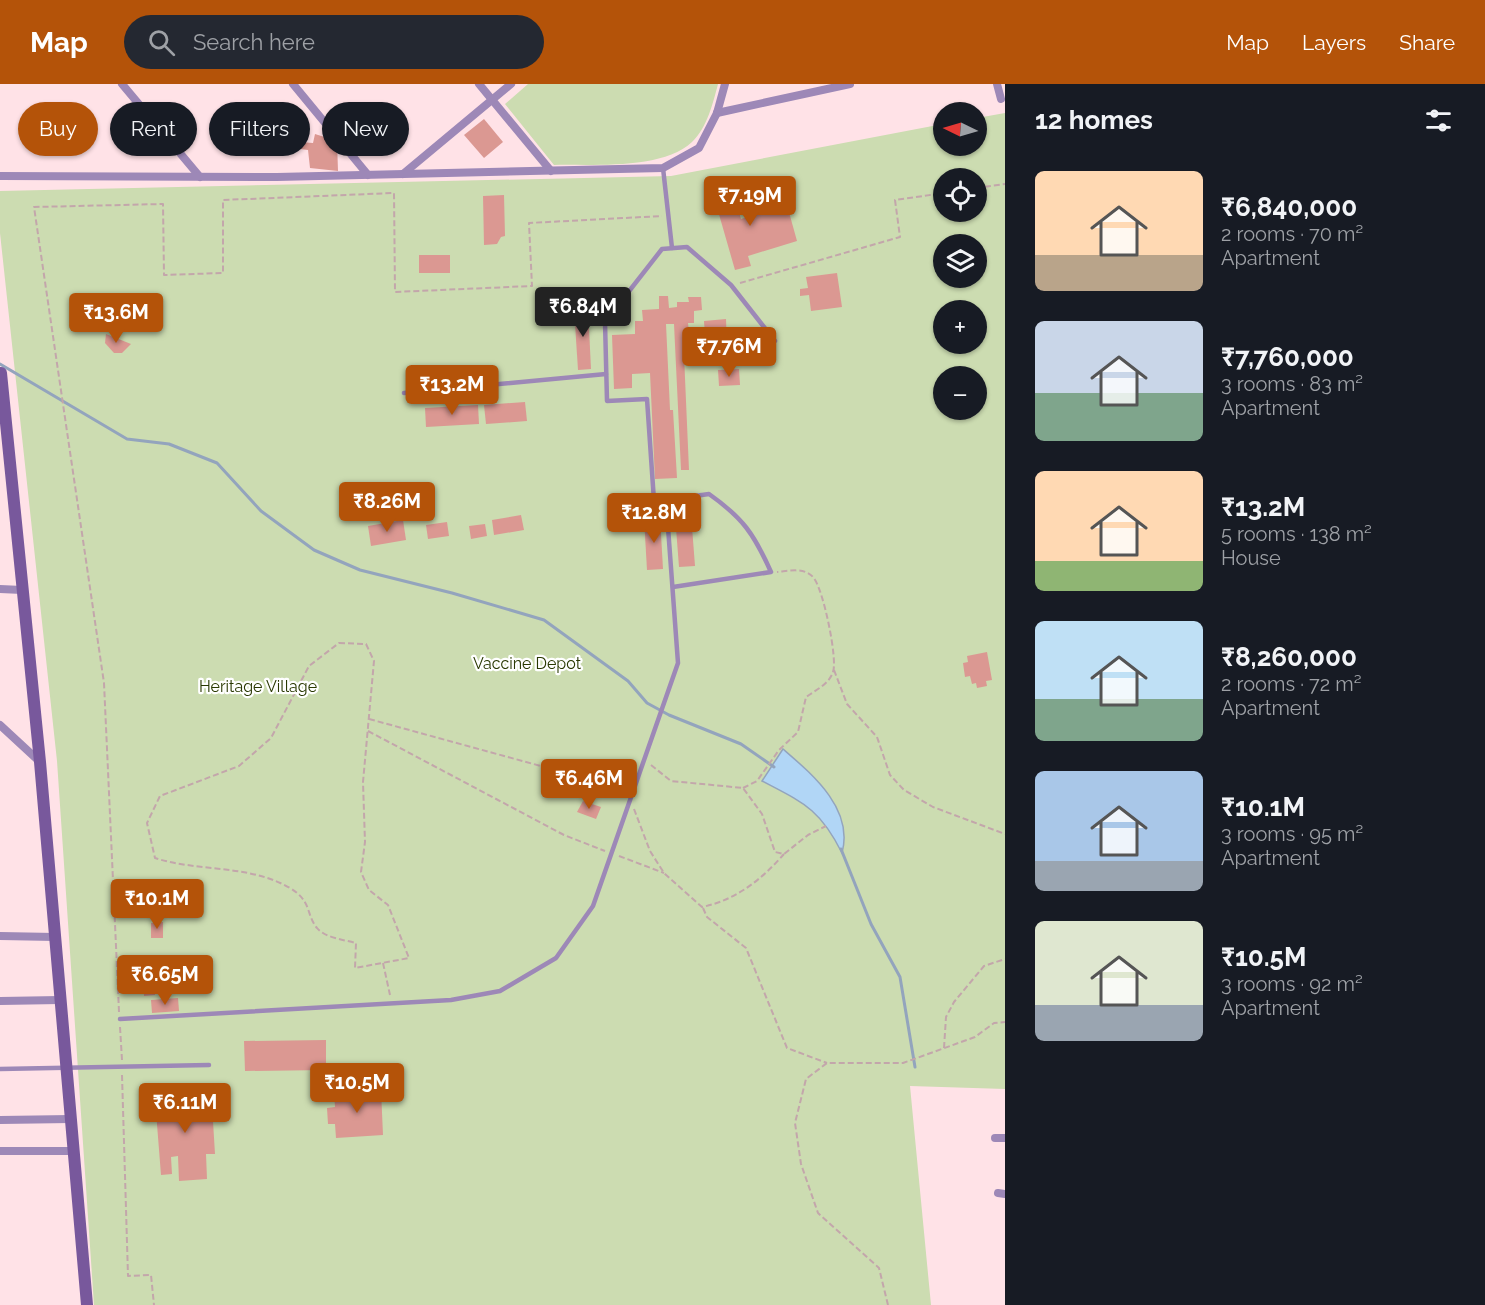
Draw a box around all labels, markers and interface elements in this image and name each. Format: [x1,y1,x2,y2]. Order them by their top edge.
search box [124,15,544,69]
text: Map [30,26,88,59]
icon: search [145,26,178,59]
text: Search here [193,29,315,55]
text: Map [1226,30,1269,55]
text: Layers [1302,30,1366,55]
text: Share [1399,30,1455,55]
chip: Buy [18,102,98,156]
chip: Rent [110,102,197,156]
chip: Filters [209,102,310,156]
chip: New [322,102,409,156]
north arrow [933,102,987,156]
map controls [933,102,987,420]
icon: filters [1422,104,1455,137]
text: 12 homes [1035,105,1153,135]
button: locate [933,168,987,222]
pin: ₹7.19M [701,176,799,227]
text: ₹7.19M [718,183,782,207]
text: ₹6,840,000 [1221,192,1357,222]
icon: home [1083,195,1155,267]
text: 2 rooms · 70 m² [1221,222,1363,246]
button: layers [933,234,987,288]
text: Apartment [1221,246,1320,270]
pin: ₹6.84M [534,287,632,338]
pin: ₹13.6M [67,293,165,344]
text: ₹6.84M [549,294,617,318]
text: ₹13.6M [83,300,149,324]
button: + [933,300,987,354]
pin: ₹7.76M [680,327,778,378]
text: ₹7.76M [696,334,762,358]
text: ₹7,760,000 [1221,342,1354,372]
icon: home [1083,345,1155,417]
pin: ₹13.2M [403,365,501,416]
button: − [933,366,987,420]
text: ₹13.2M [420,372,484,396]
text: 3 rooms · 83 m² [1221,372,1363,396]
text: Apartment [1221,396,1320,420]
pin: ₹8.26M [338,482,436,533]
text: ₹8.26M [353,489,421,513]
text: ₹13.2M [1221,492,1305,522]
pin: ₹12.8M [605,493,703,544]
icon: home [1083,495,1155,567]
text: ₹12.8M [621,500,687,524]
text: 5 rooms · 138 m² [1221,522,1372,546]
text: House [1221,546,1281,570]
text: ₹8,260,000 [1221,642,1357,672]
icon: home [1083,645,1155,717]
park label: Vaccine Depot [473,654,582,673]
text: 2 rooms · 72 m² [1221,672,1361,696]
park label: Heritage Village [199,677,317,696]
text: Apartment [1221,696,1320,720]
pin: ₹6.46M [540,759,638,810]
text: ₹6.46M [555,766,623,790]
text: ₹10.1M [1221,792,1305,822]
icon: home [1083,795,1155,867]
text: 3 rooms · 95 m² [1221,822,1363,846]
text: Apartment [1221,846,1320,870]
pin: ₹10.1M [108,879,206,930]
text: ₹10.1M [125,886,189,910]
text: ₹10.5M [1221,942,1306,972]
icon: home [1083,945,1155,1017]
pin: ₹6.65M [116,955,214,1006]
text: ₹6.65M [131,962,199,986]
text: 3 rooms · 92 m² [1221,972,1363,996]
text: Apartment [1221,996,1320,1020]
pin: ₹10.5M [308,1063,406,1114]
text: ₹10.5M [324,1070,390,1094]
pin: ₹6.11M [136,1083,234,1134]
text: ₹6.11M [153,1090,217,1114]

